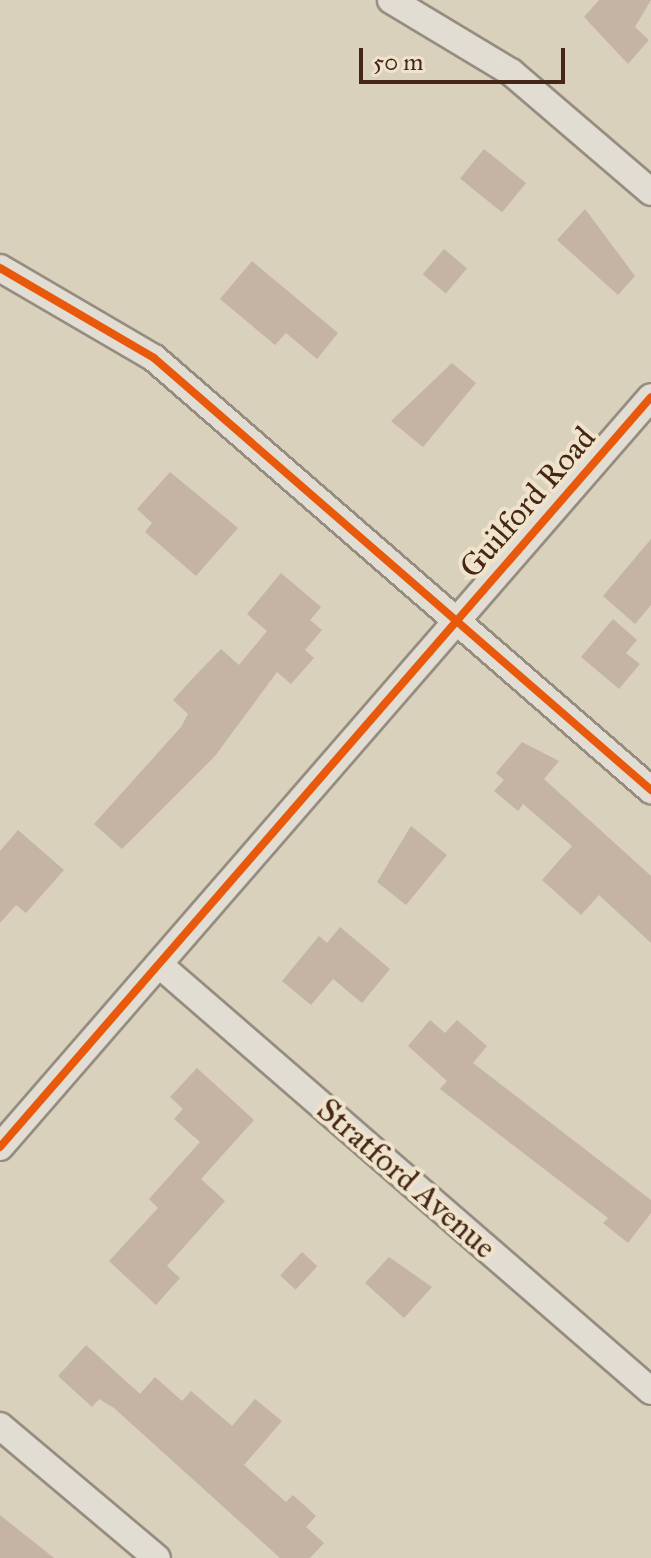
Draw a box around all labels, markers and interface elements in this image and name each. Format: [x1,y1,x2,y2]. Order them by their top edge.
scale bar [363,32,569,82]
text: 50 m [373,47,423,77]
street label: Guilford Road [452,420,604,586]
street label: Stratford Avenue [309,1091,503,1267]

